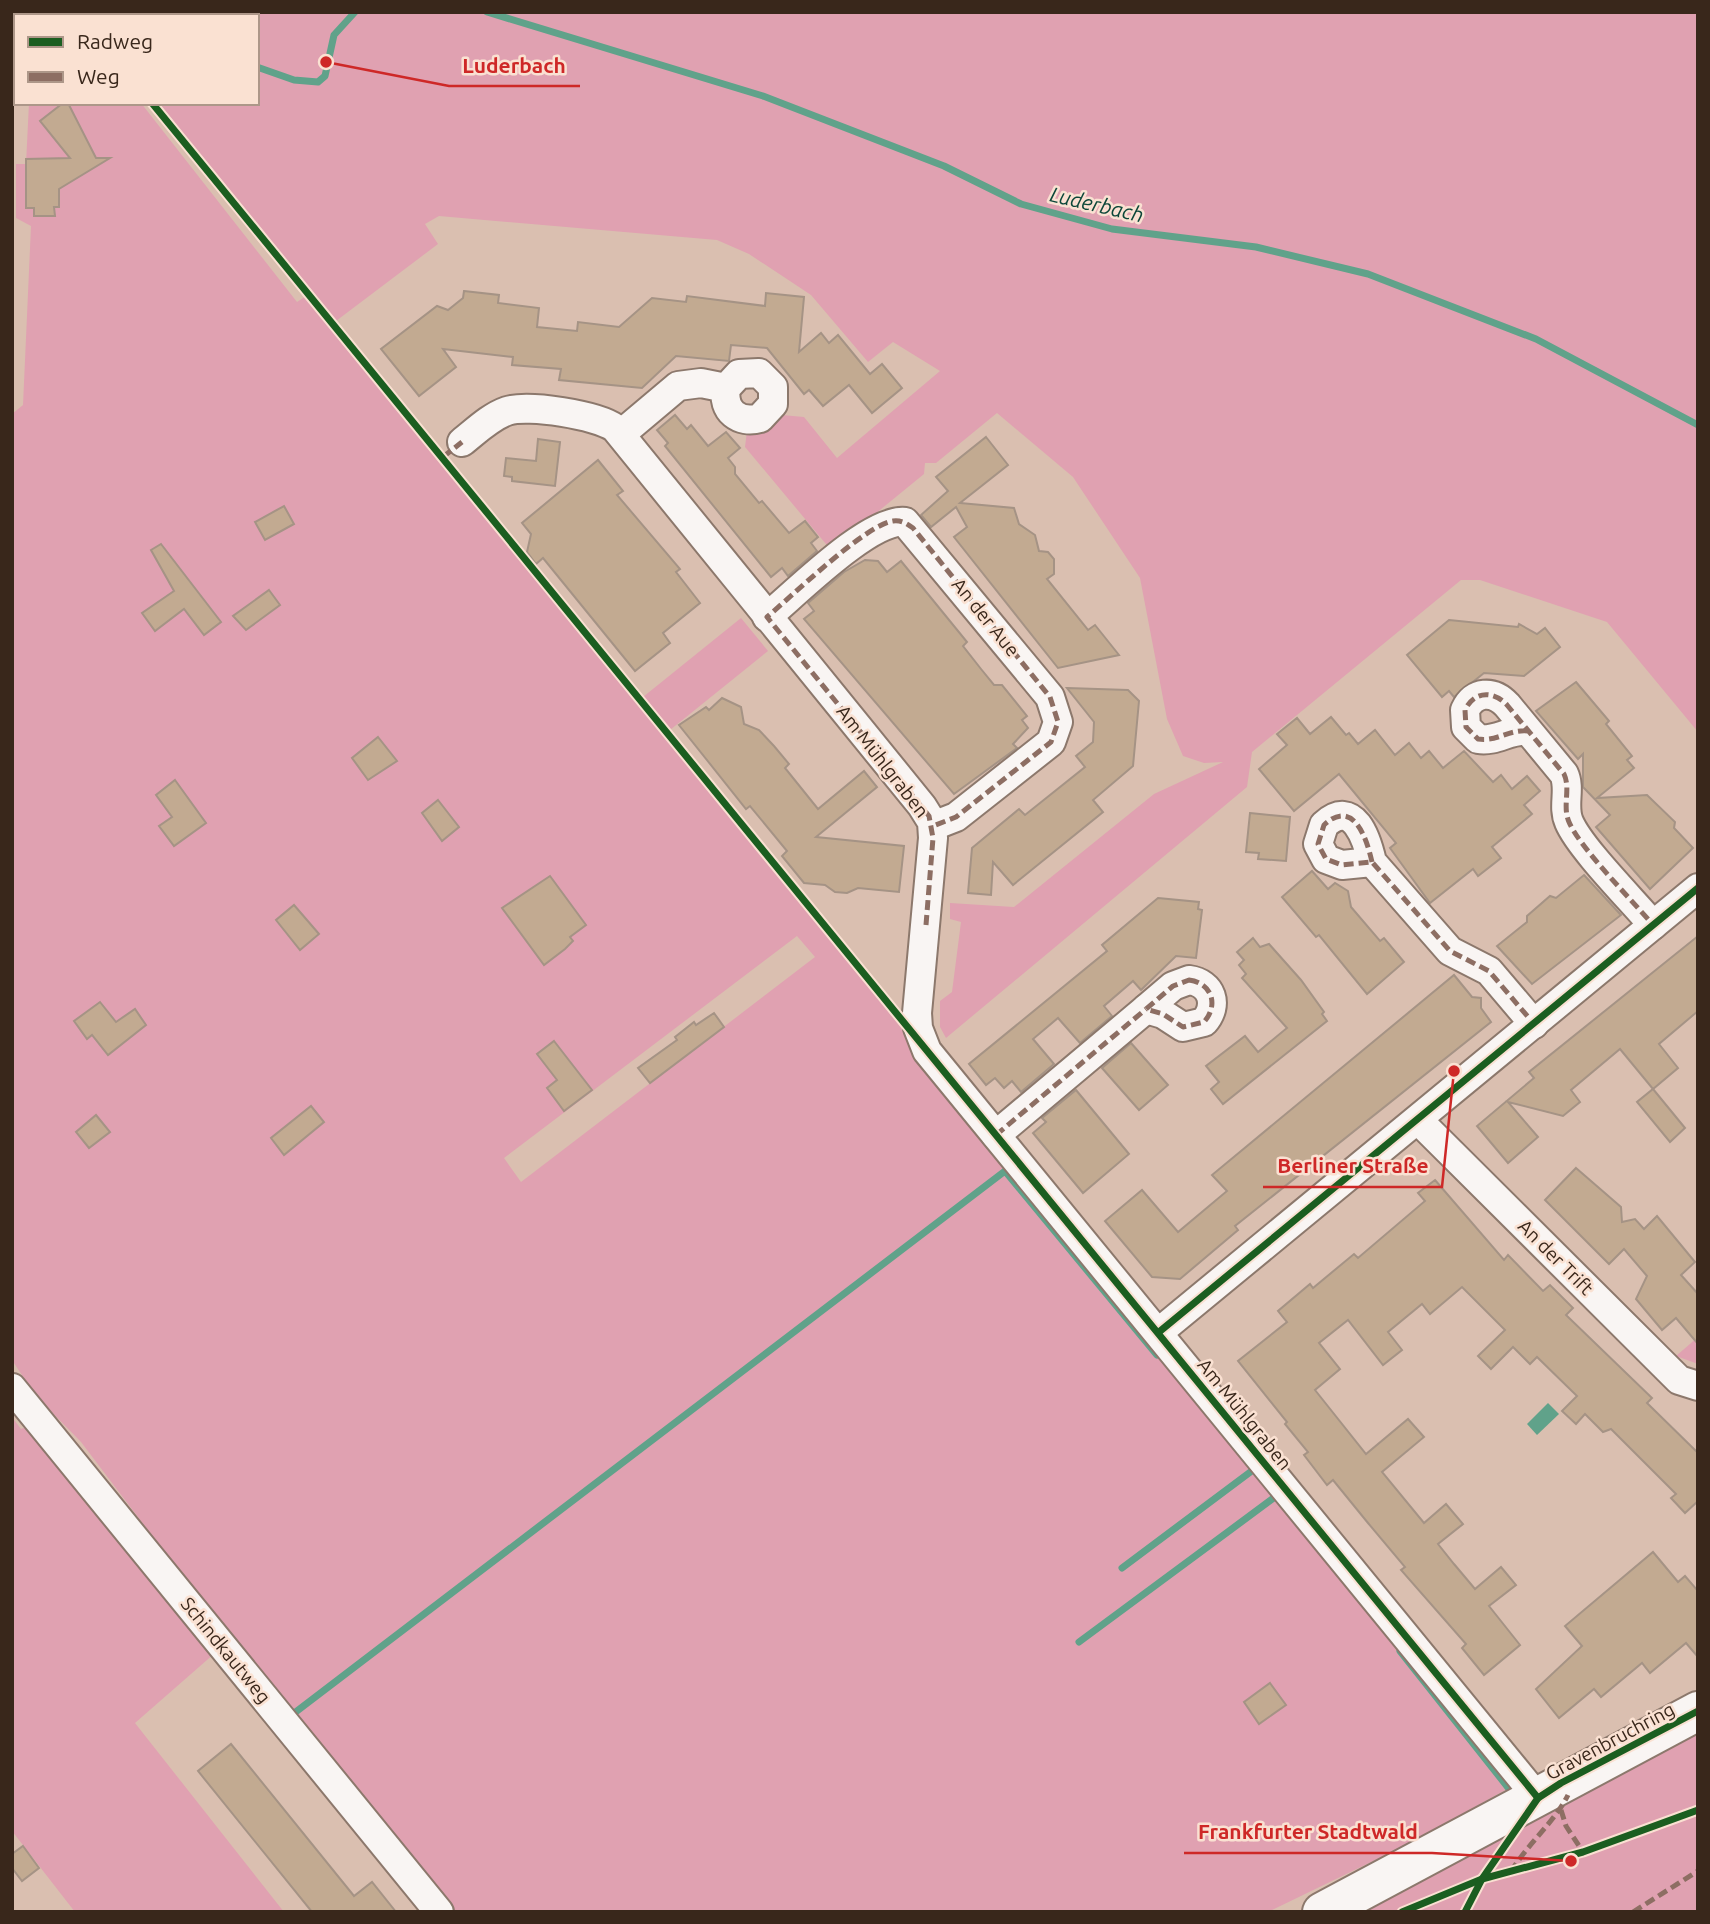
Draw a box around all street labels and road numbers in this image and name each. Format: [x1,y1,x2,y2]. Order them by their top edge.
street label: An der Aue [948,573,1024,661]
street label: Am Mühlgraben [832,700,934,822]
street label: An der Trift [1514,1215,1598,1299]
street label: Am Mühlgraben [1193,1354,1297,1474]
street label: Schindkautweg [177,1593,275,1707]
street label: Gravenbruchring [1542,1698,1678,1784]

